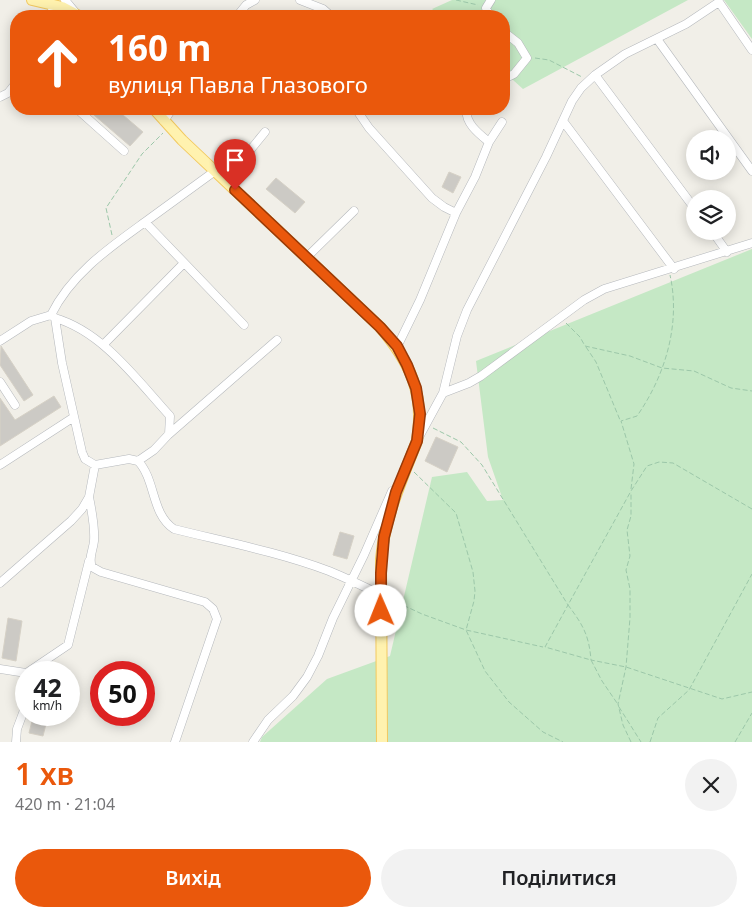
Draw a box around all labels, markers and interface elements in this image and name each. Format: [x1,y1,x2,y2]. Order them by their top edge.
text: 160 m [108,24,211,71]
icon: ahead [25,30,90,95]
text: вулиця Павла Глазового [108,69,368,99]
map controls [686,130,736,240]
button: sound [686,130,736,180]
pin [214,139,256,190]
icon: arrive [221,146,249,174]
button: layers [686,190,736,240]
position arrow [354,584,406,636]
speed limit sign: 50 [90,661,155,726]
text: 42 [33,670,62,704]
text: km/h [33,697,62,714]
text: 1 хв [15,753,74,794]
button: close [685,759,737,811]
text: 420 m · 21:04 [15,793,115,815]
button: Вихід [15,849,371,907]
button: Поділитися [381,849,737,907]

